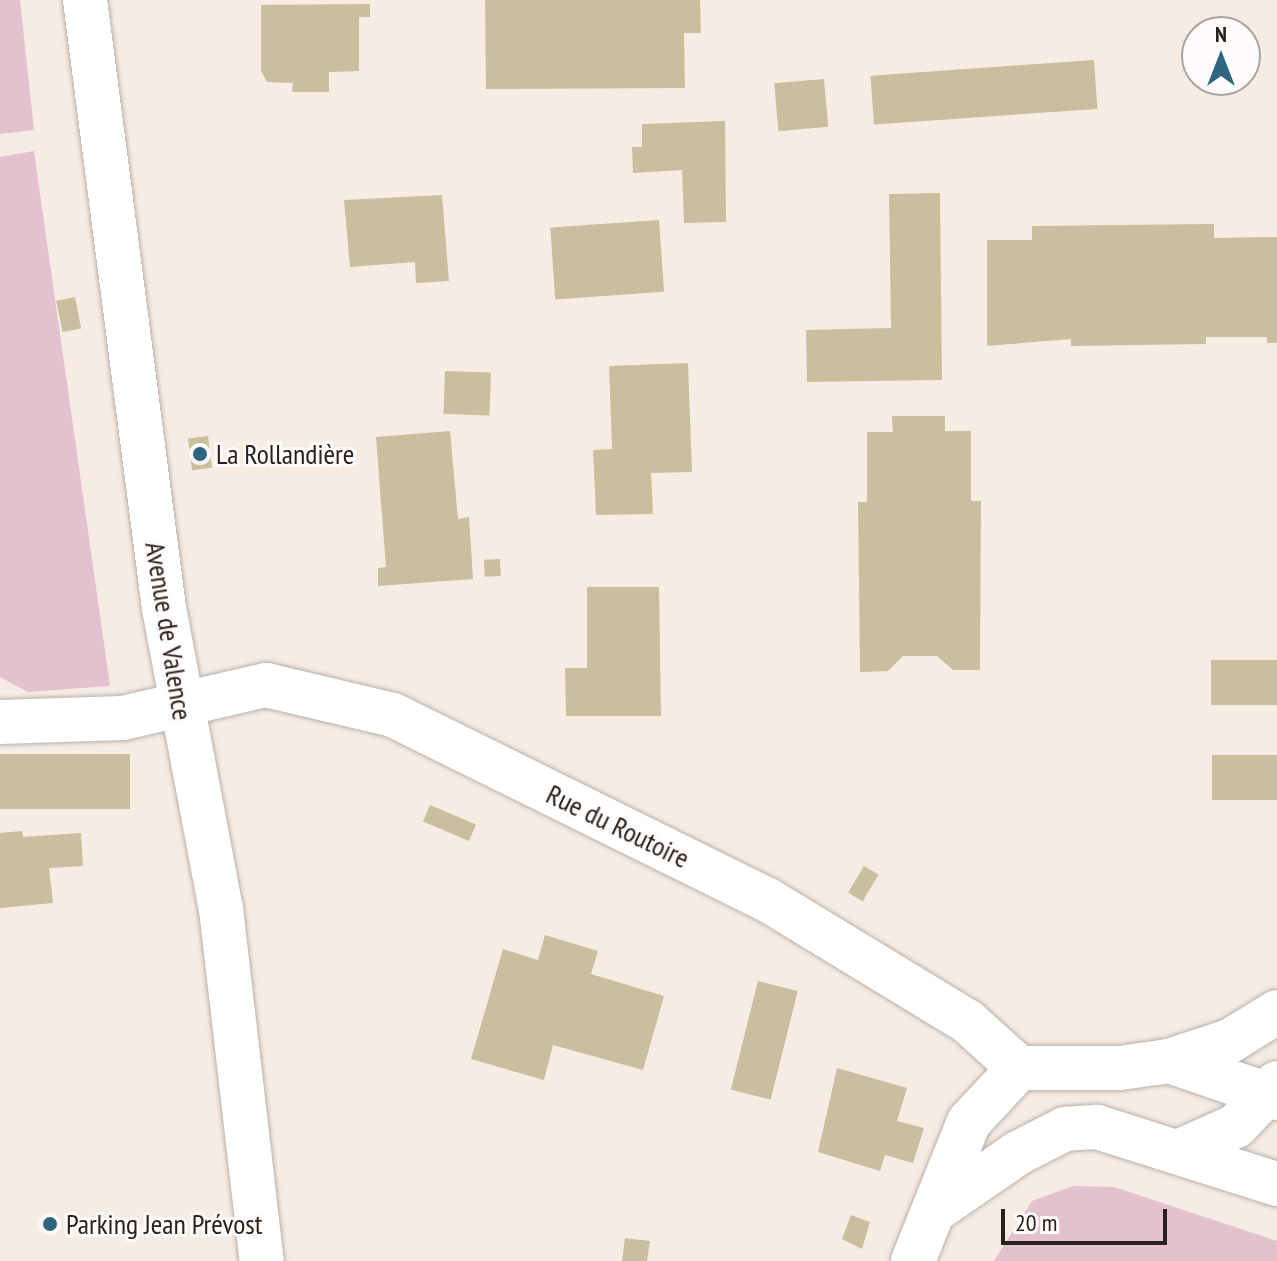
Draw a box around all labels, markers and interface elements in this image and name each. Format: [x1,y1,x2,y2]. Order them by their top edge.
north arrow [1181,16,1261,96]
text: N [1215,20,1227,48]
place label: La Rollandière [216,437,354,471]
marker: La Rollandière [191,445,209,463]
street label: Avenue de Valence [138,539,200,723]
street label: Rue du Routoire [541,777,695,875]
scale bar [1005,1193,1171,1243]
place label: Parking Jean Prévost [66,1207,263,1241]
text: 20 m [1015,1207,1057,1238]
marker: Parking Jean Prévost [41,1215,59,1233]

